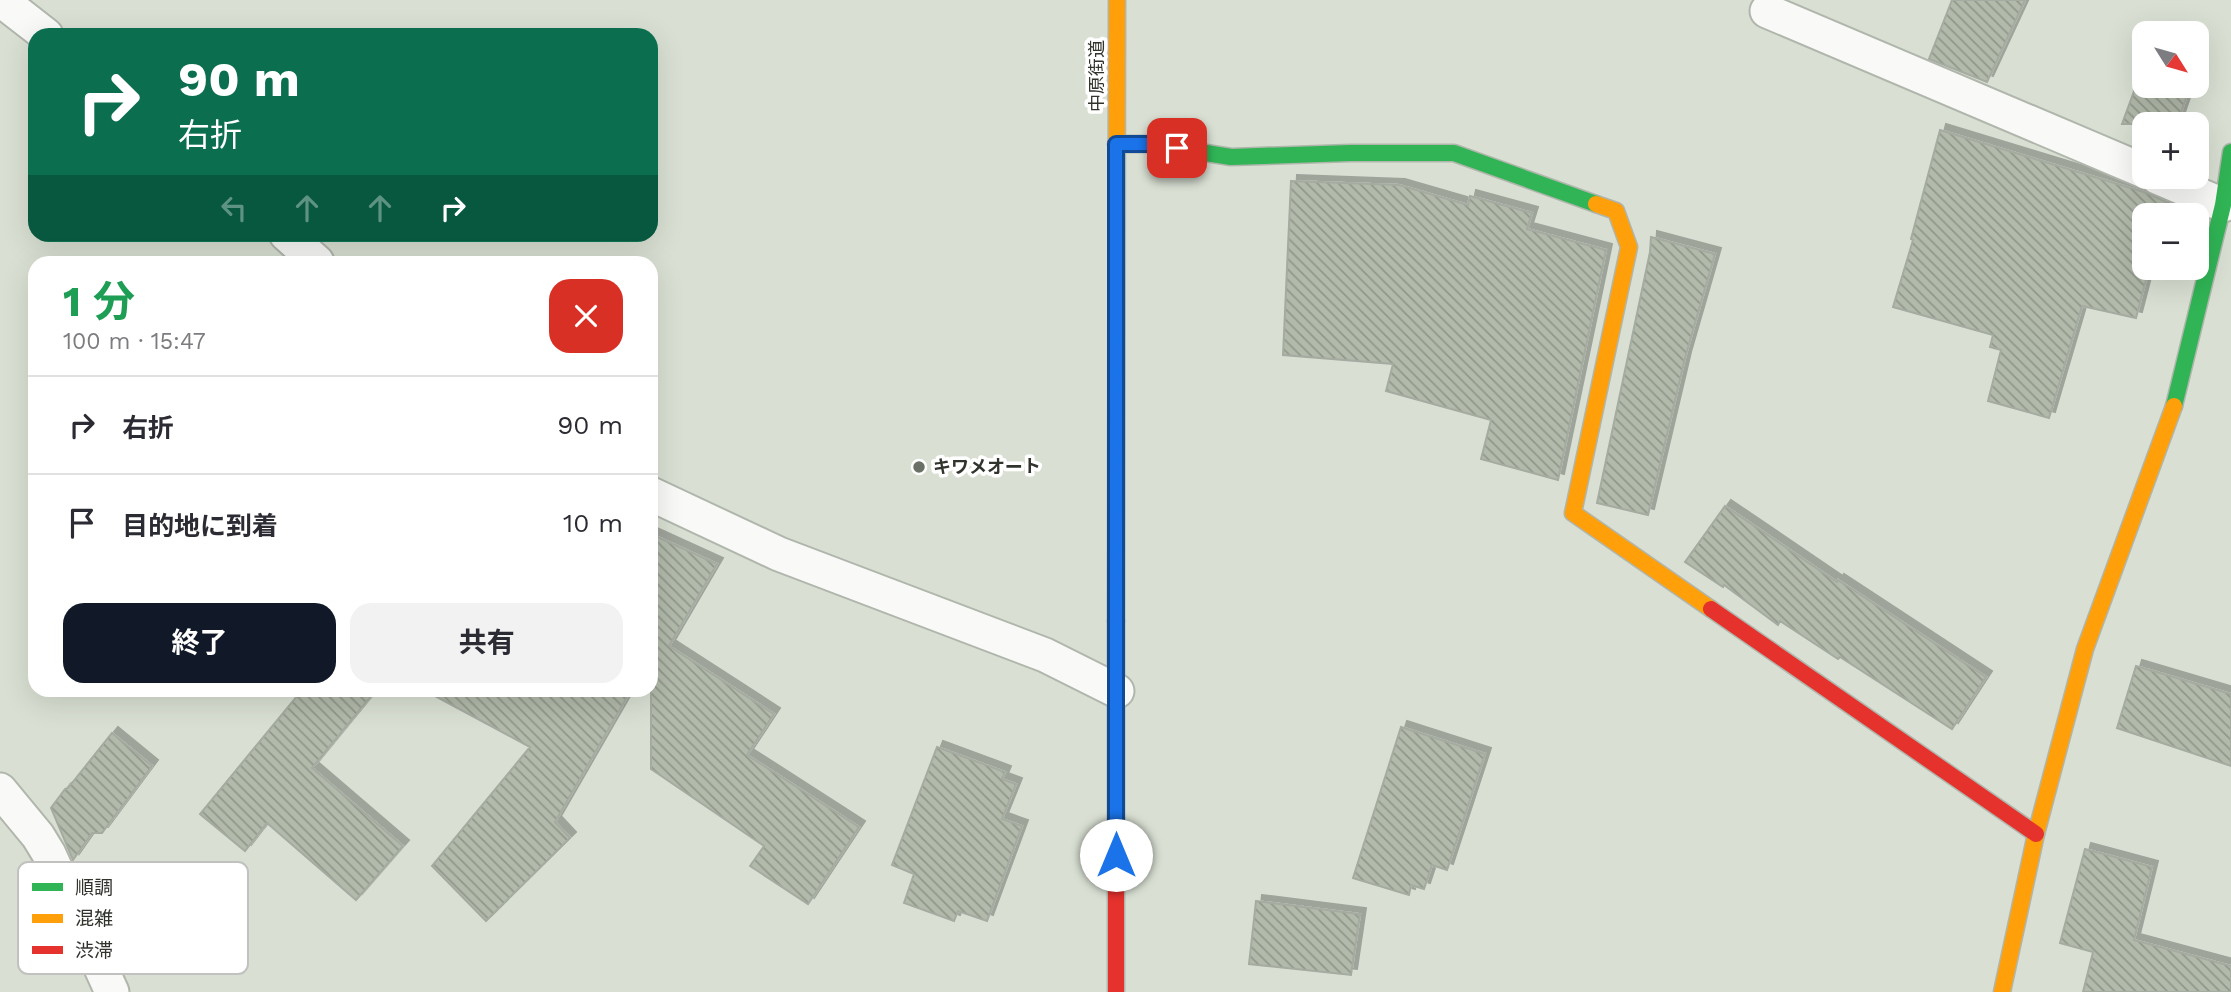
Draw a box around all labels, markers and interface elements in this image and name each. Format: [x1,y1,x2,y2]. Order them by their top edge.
north arrow [2132,21,2208,98]
map controls [2132,21,2209,280]
street label: 中原街道 [1086,40,1107,112]
text: 90 m [178,50,300,108]
icon: right [63,56,154,147]
button: + [2132,112,2209,189]
text: 右折 [178,116,242,154]
pin [1147,118,1207,178]
icon: arrive [1158,129,1196,167]
icon: left [215,189,253,227]
icon: ahead [288,189,326,227]
icon: ahead [361,189,399,227]
icon: right [434,189,472,227]
button: − [2132,203,2209,280]
text: 1 分 [63,277,135,326]
button: close [549,279,623,353]
text: 100 m · 15:47 [63,328,206,355]
icon: right [63,406,101,444]
text: 90 m [557,410,623,440]
text: 右折 [122,413,174,443]
place label: キワメオート [933,456,1041,477]
marker: キワメオート [911,459,927,475]
icon: arrive [63,504,101,542]
text: 10 m [563,508,623,538]
text: 目的地に到着 [122,511,278,541]
button: 終了 [63,603,336,683]
button: 共有 [350,603,623,683]
position arrow [1079,818,1153,892]
legend [18,862,248,974]
text: 順調 [75,876,113,899]
text: 混雑 [75,907,113,930]
text: 渋滞 [75,939,113,962]

